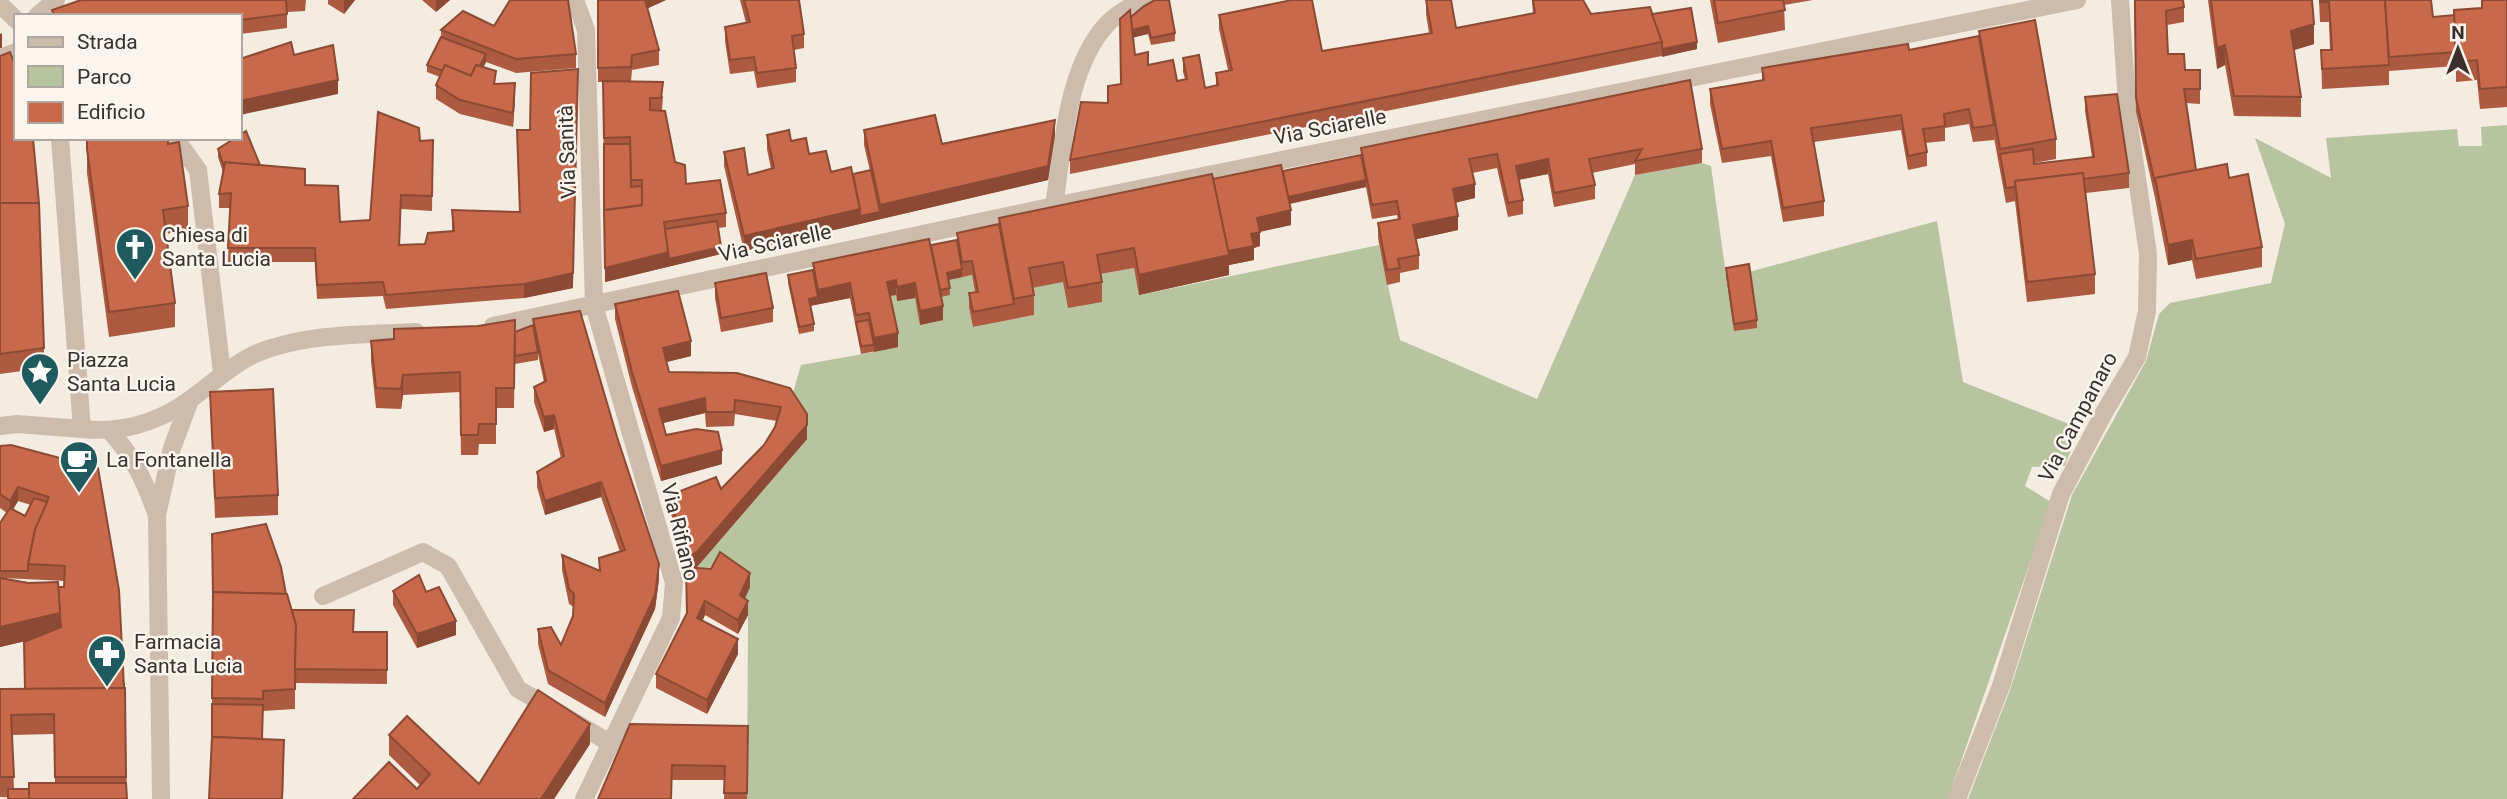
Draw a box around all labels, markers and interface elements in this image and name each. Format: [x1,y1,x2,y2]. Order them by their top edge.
legend [14,14,242,140]
north arrow [2423,14,2493,84]
text: N [2451,21,2465,44]
text: Strada [77,30,138,54]
text: Parco [77,65,131,89]
text: Edificio [77,100,145,124]
street label: Via Sciarelle [1272,104,1388,150]
street label: Via Sanità [553,105,581,199]
street label: Via Sciarelle [716,219,834,267]
place label: Chiesa di Santa Lucia [162,223,271,271]
church icon: Chiesa di Santa Lucia [114,226,156,281]
place label: Piazza Santa Lucia [67,348,176,396]
street label: Via Campanaro [2034,348,2122,486]
place icon: Piazza Santa Lucia [19,351,61,406]
cafe icon: La Fontanella [58,439,100,494]
place label: La Fontanella [106,448,232,472]
street label: Via Rifiano [656,481,704,583]
place label: Farmacia Santa Lucia [134,630,243,678]
pharmacy icon: Farmacia Santa Lucia [86,633,128,688]

